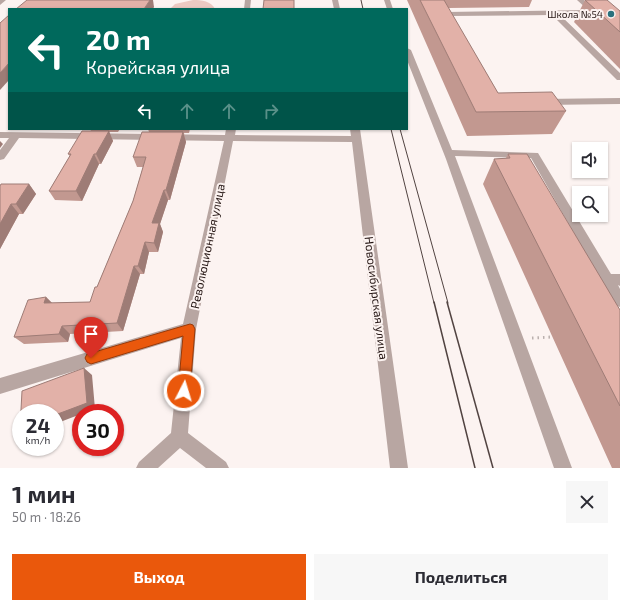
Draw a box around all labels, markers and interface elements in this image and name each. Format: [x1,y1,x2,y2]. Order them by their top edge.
place label: Школа №54 [547,8,603,20]
marker: Школа №54 [606,9,616,19]
text: 20 m [86,22,151,56]
icon: left [20,24,72,76]
text: Корейская улица [86,56,230,78]
icon: left [134,100,156,122]
icon: ahead [176,100,198,122]
icon: ahead [218,100,240,122]
icon: right [260,100,282,122]
map controls [572,142,608,222]
button: sound [572,142,608,178]
street label: Революционная улица [187,182,228,310]
button: search [572,186,608,222]
street label: Новосибирская улица [362,236,391,360]
pin [74,317,108,358]
icon: arrive [80,323,102,345]
position arrow [163,370,205,412]
speed limit sign: 30 [72,404,124,456]
text: 24 [26,413,50,437]
text: km/h [26,434,50,446]
text: 1 мин [12,479,76,508]
button: close [566,481,608,523]
text: 50 m · 18:26 [12,509,81,525]
button: Выход [12,554,306,600]
button: Поделиться [314,554,608,600]

